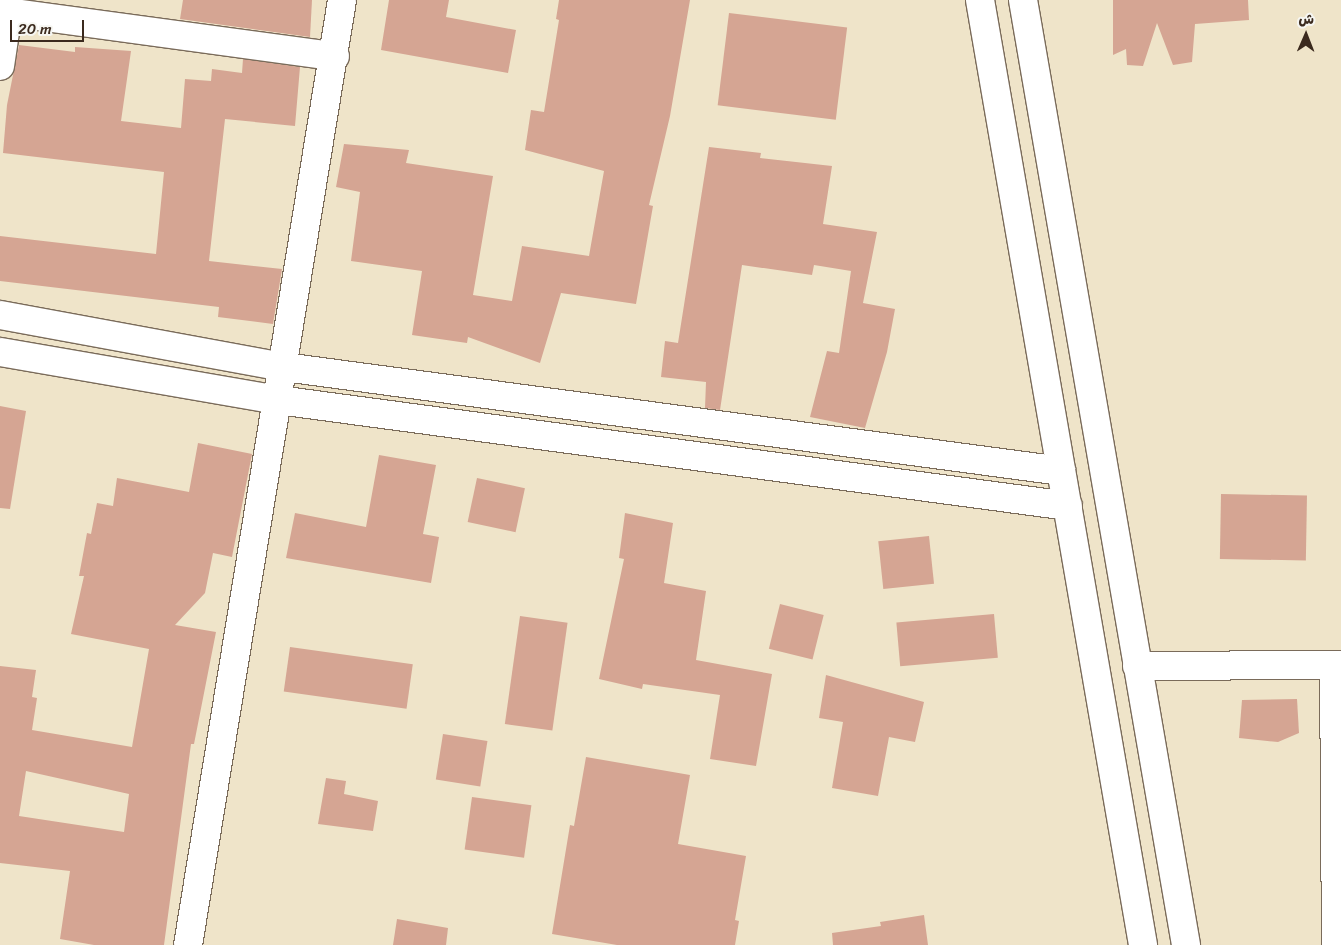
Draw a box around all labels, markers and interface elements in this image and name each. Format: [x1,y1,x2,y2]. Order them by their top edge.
text: ش [1298,7,1314,32]
scale bar [12,10,86,42]
north arrow [1281,10,1331,60]
text: 20 m [18,16,52,42]

